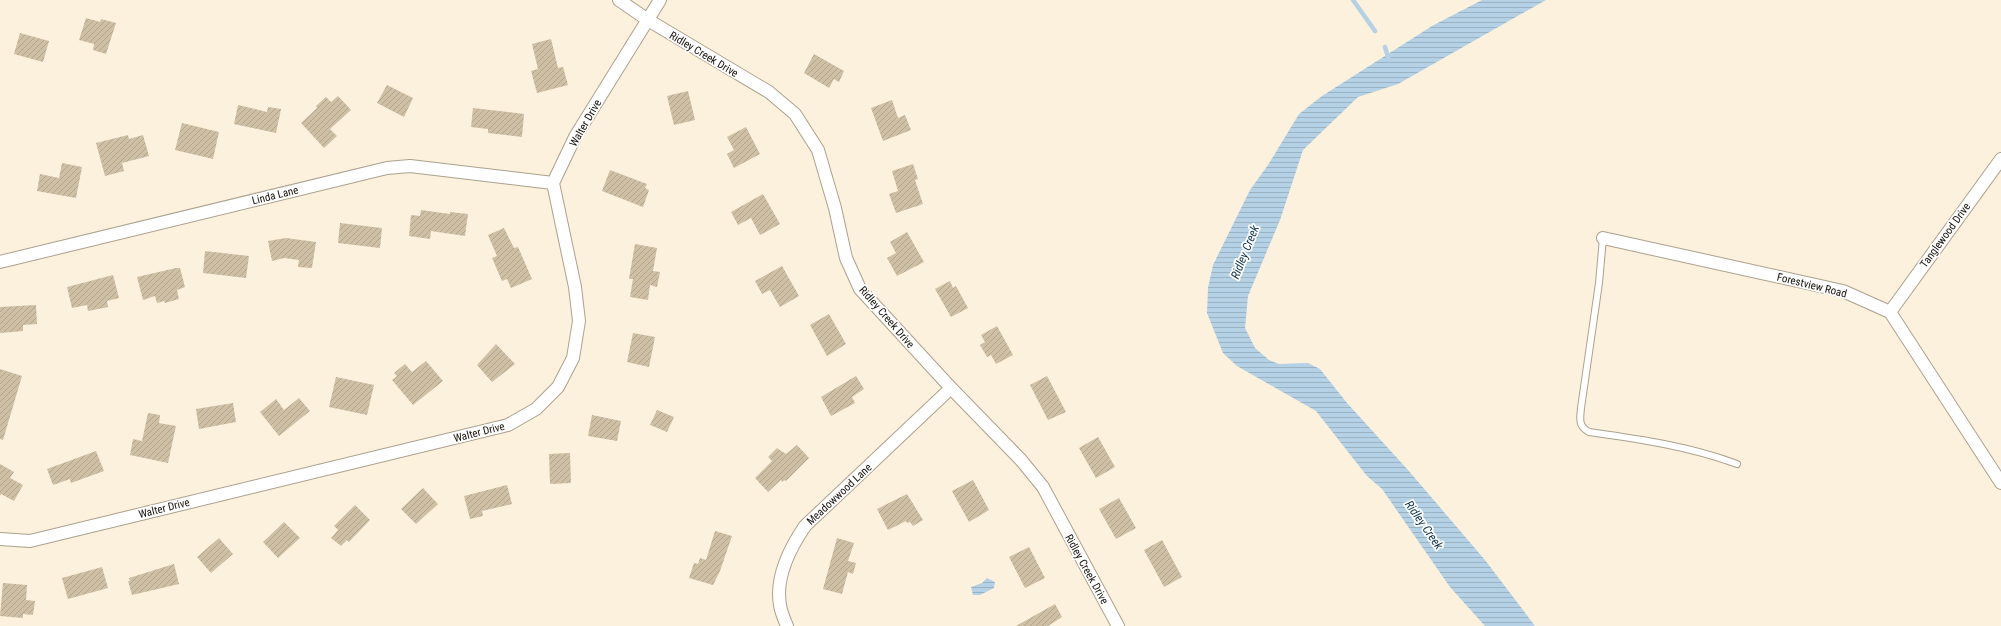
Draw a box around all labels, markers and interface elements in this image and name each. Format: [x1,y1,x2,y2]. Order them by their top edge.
street label: Ridley Creek Drive [667,29,740,80]
street label: Walter Drive [567,97,604,149]
street label: Linda Lane [251,183,300,208]
street label: Tanglewood Drive [1918,200,1973,270]
water label: Ridley Creek [1228,223,1262,281]
street label: Forestview Road [1776,271,1848,300]
street label: Ridley Creek Drive [856,284,917,351]
street label: Walter Drive [452,420,506,445]
street label: Meadowwood Lane [804,461,875,528]
street label: Walter Drive [137,496,191,521]
water label: Ridley Creek [1402,498,1446,553]
street label: Ridley Creek Drive [1062,532,1111,606]

